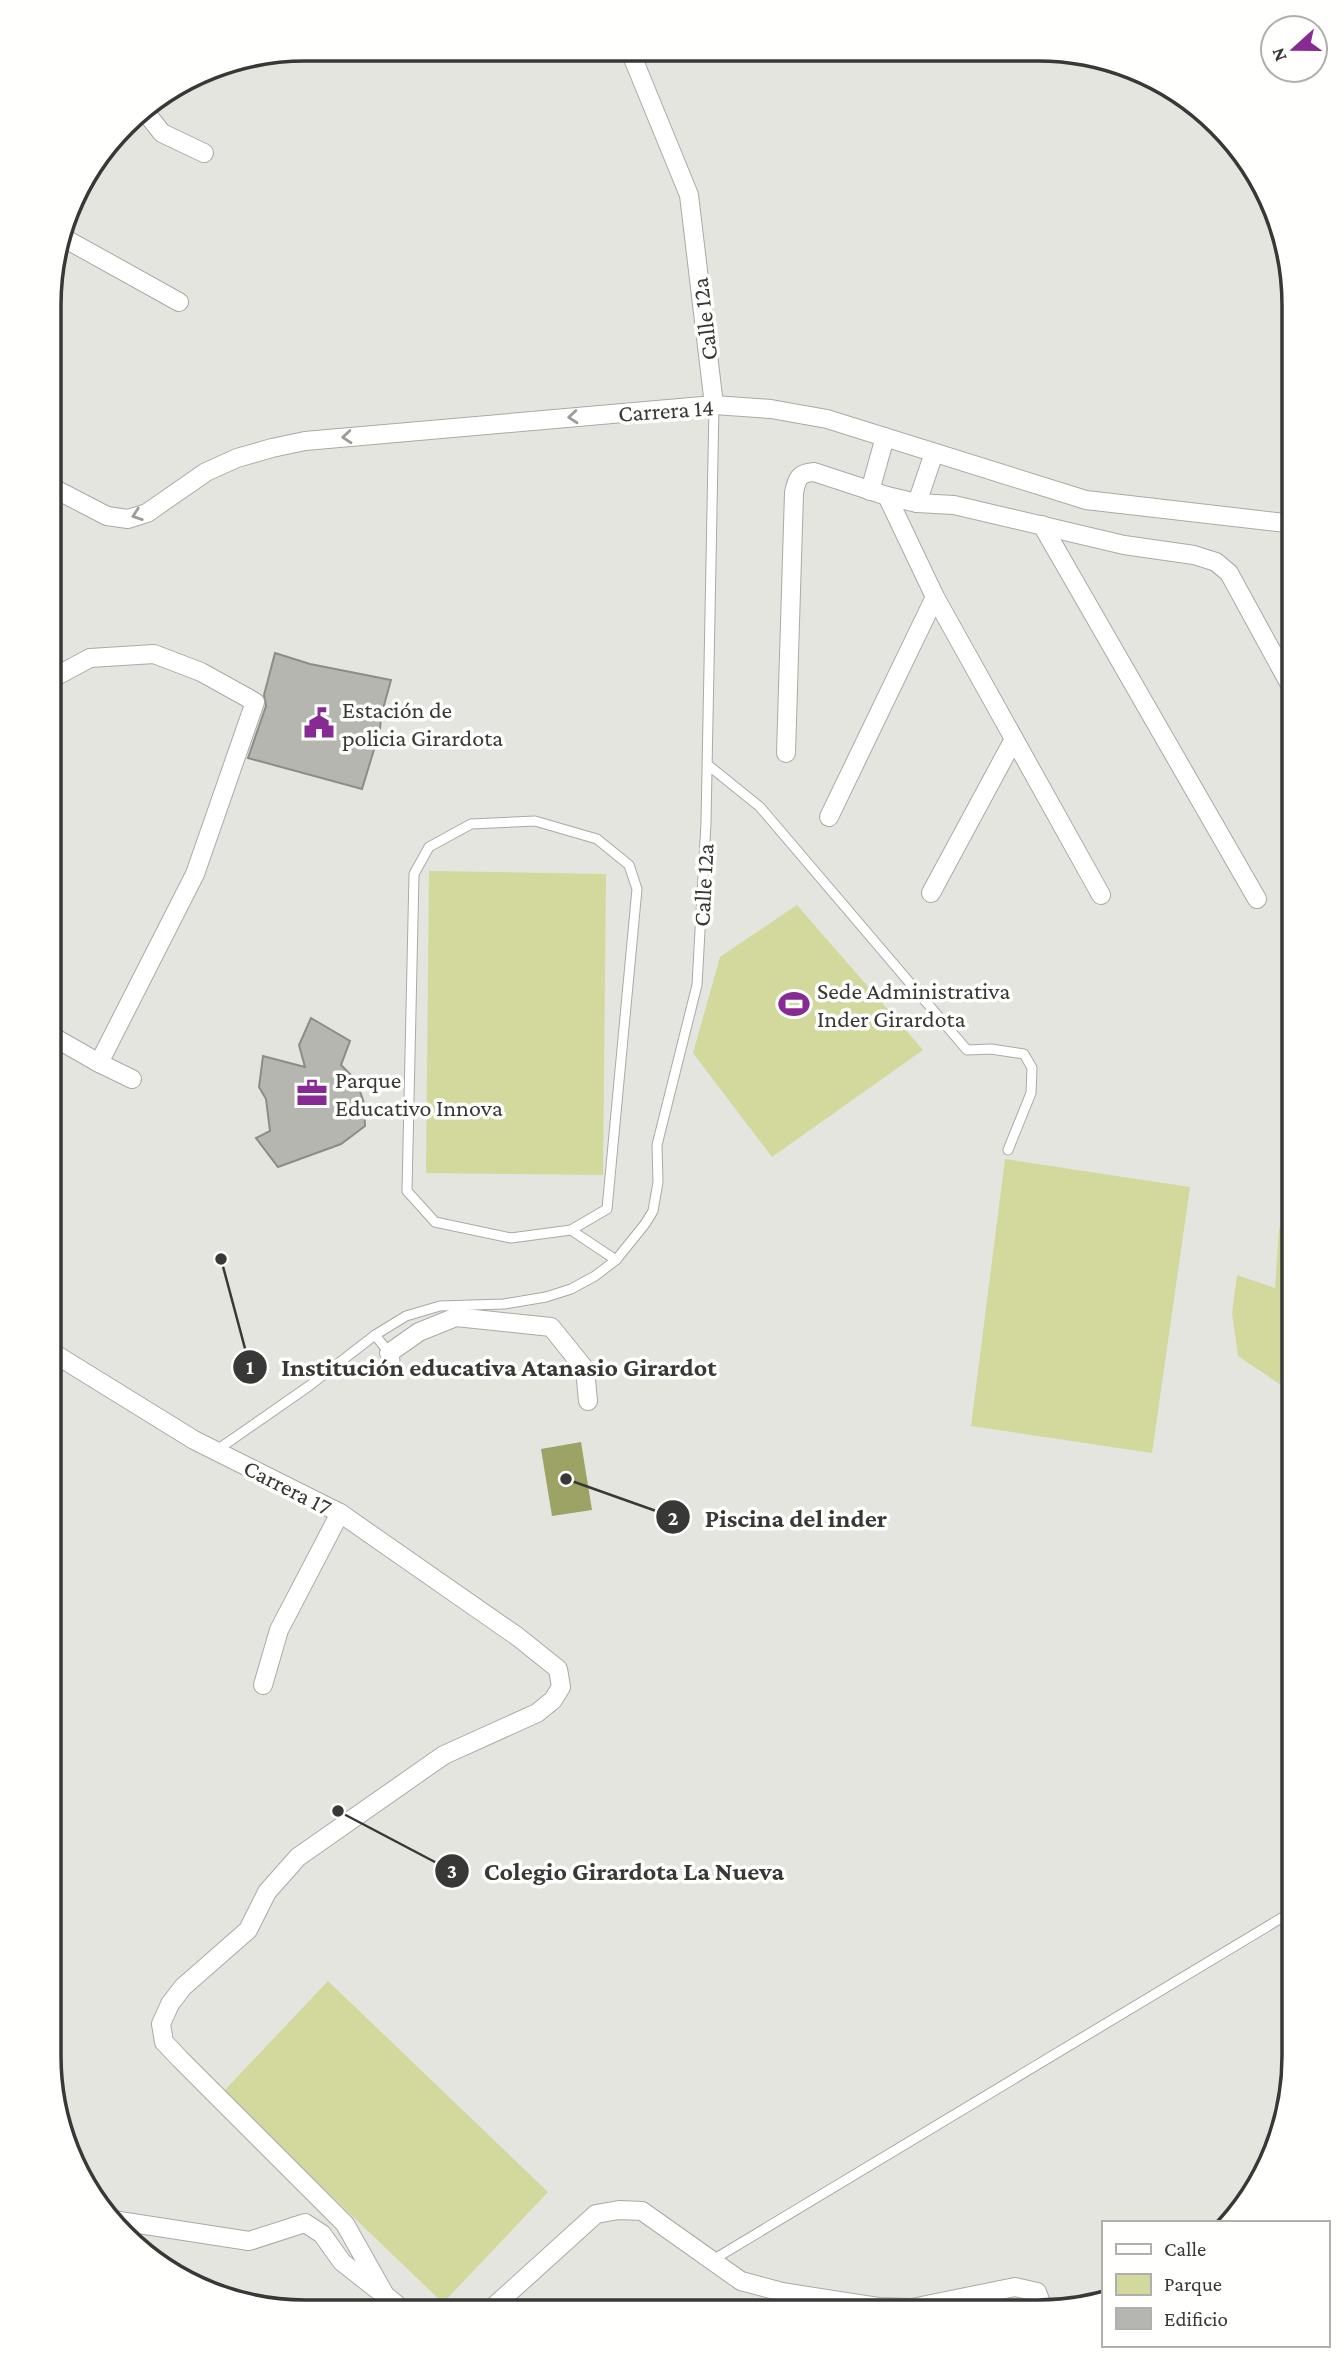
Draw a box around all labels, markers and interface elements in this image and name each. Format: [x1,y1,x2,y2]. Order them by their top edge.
north arrow [1259,14,1329,84]
text: N [1266,45,1291,65]
street label: Calle 12a [686,276,722,362]
street label: Carrera 14 [617,393,715,427]
one-way arrow [567,409,578,424]
one-way arrow [341,429,352,444]
one-way arrow [132,507,144,521]
place label: Estación de policia Girardota [342,696,503,751]
public building icon: Estación de policia Girardota [302,706,336,740]
street label: Calle 12a [687,843,719,927]
place label: Sede Administrativa Inder Girardota [817,977,1010,1032]
sports icon: Sede Administrativa Inder Girardota [777,987,811,1021]
place label: Parque Educativo Innova [335,1066,503,1121]
office icon: Parque Educativo Innova [295,1076,329,1110]
callout: Institución educativa Atanasio Girardot [232,1343,731,1390]
text: Institución educativa Atanasio Girardot [281,1353,717,1382]
text: 1 [246,1355,254,1379]
street label: Carrera 17 [240,1453,336,1521]
callout: Piscina del inder [655,1494,901,1541]
text: Piscina del inder [705,1504,888,1533]
text: 2 [668,1506,679,1530]
callout: Colegio Girardota La Nueva [435,1848,798,1895]
text: Colegio Girardota La Nueva [484,1857,784,1886]
text: 3 [447,1859,457,1883]
legend [1102,2221,1329,2347]
text: Calle [1164,2237,1206,2261]
text: Parque [1164,2272,1222,2296]
text: Edificio [1164,2307,1228,2331]

